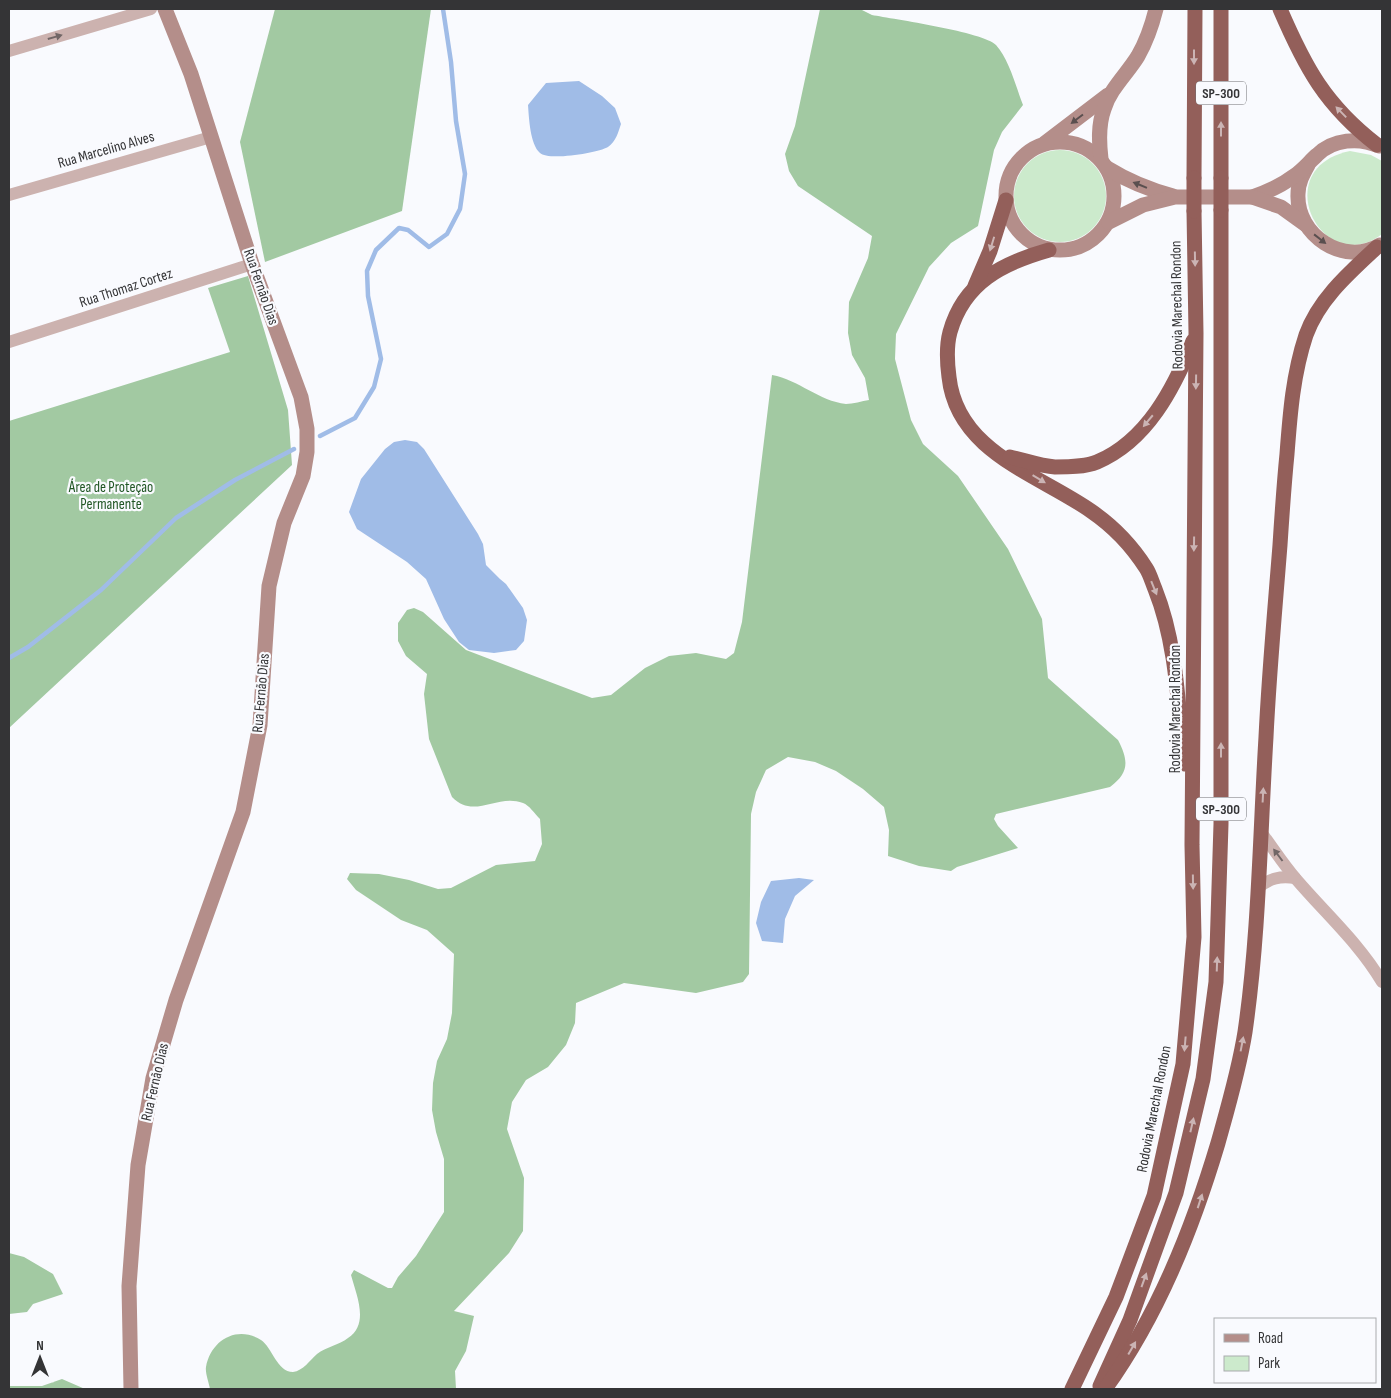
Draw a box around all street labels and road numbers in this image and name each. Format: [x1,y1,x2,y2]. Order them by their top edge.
road number: SP-300 [1196,82,1246,105]
street label: Rua Marcelino Alves [56,127,156,173]
street label: Rodovia Marechal Rondon [1166,241,1188,369]
street label: Rua Fernão Dias [239,246,283,328]
street label: Rua Thomaz Cortez [77,264,176,312]
street label: Rodovia Marechal Rondon [1166,645,1185,773]
street label: Rua Fernão Dias [248,653,274,733]
road number: SP-300 [1196,798,1246,821]
street label: Rua Fernão Dias [137,1041,173,1123]
street label: Rodovia Marechal Rondon [1132,1044,1176,1174]

